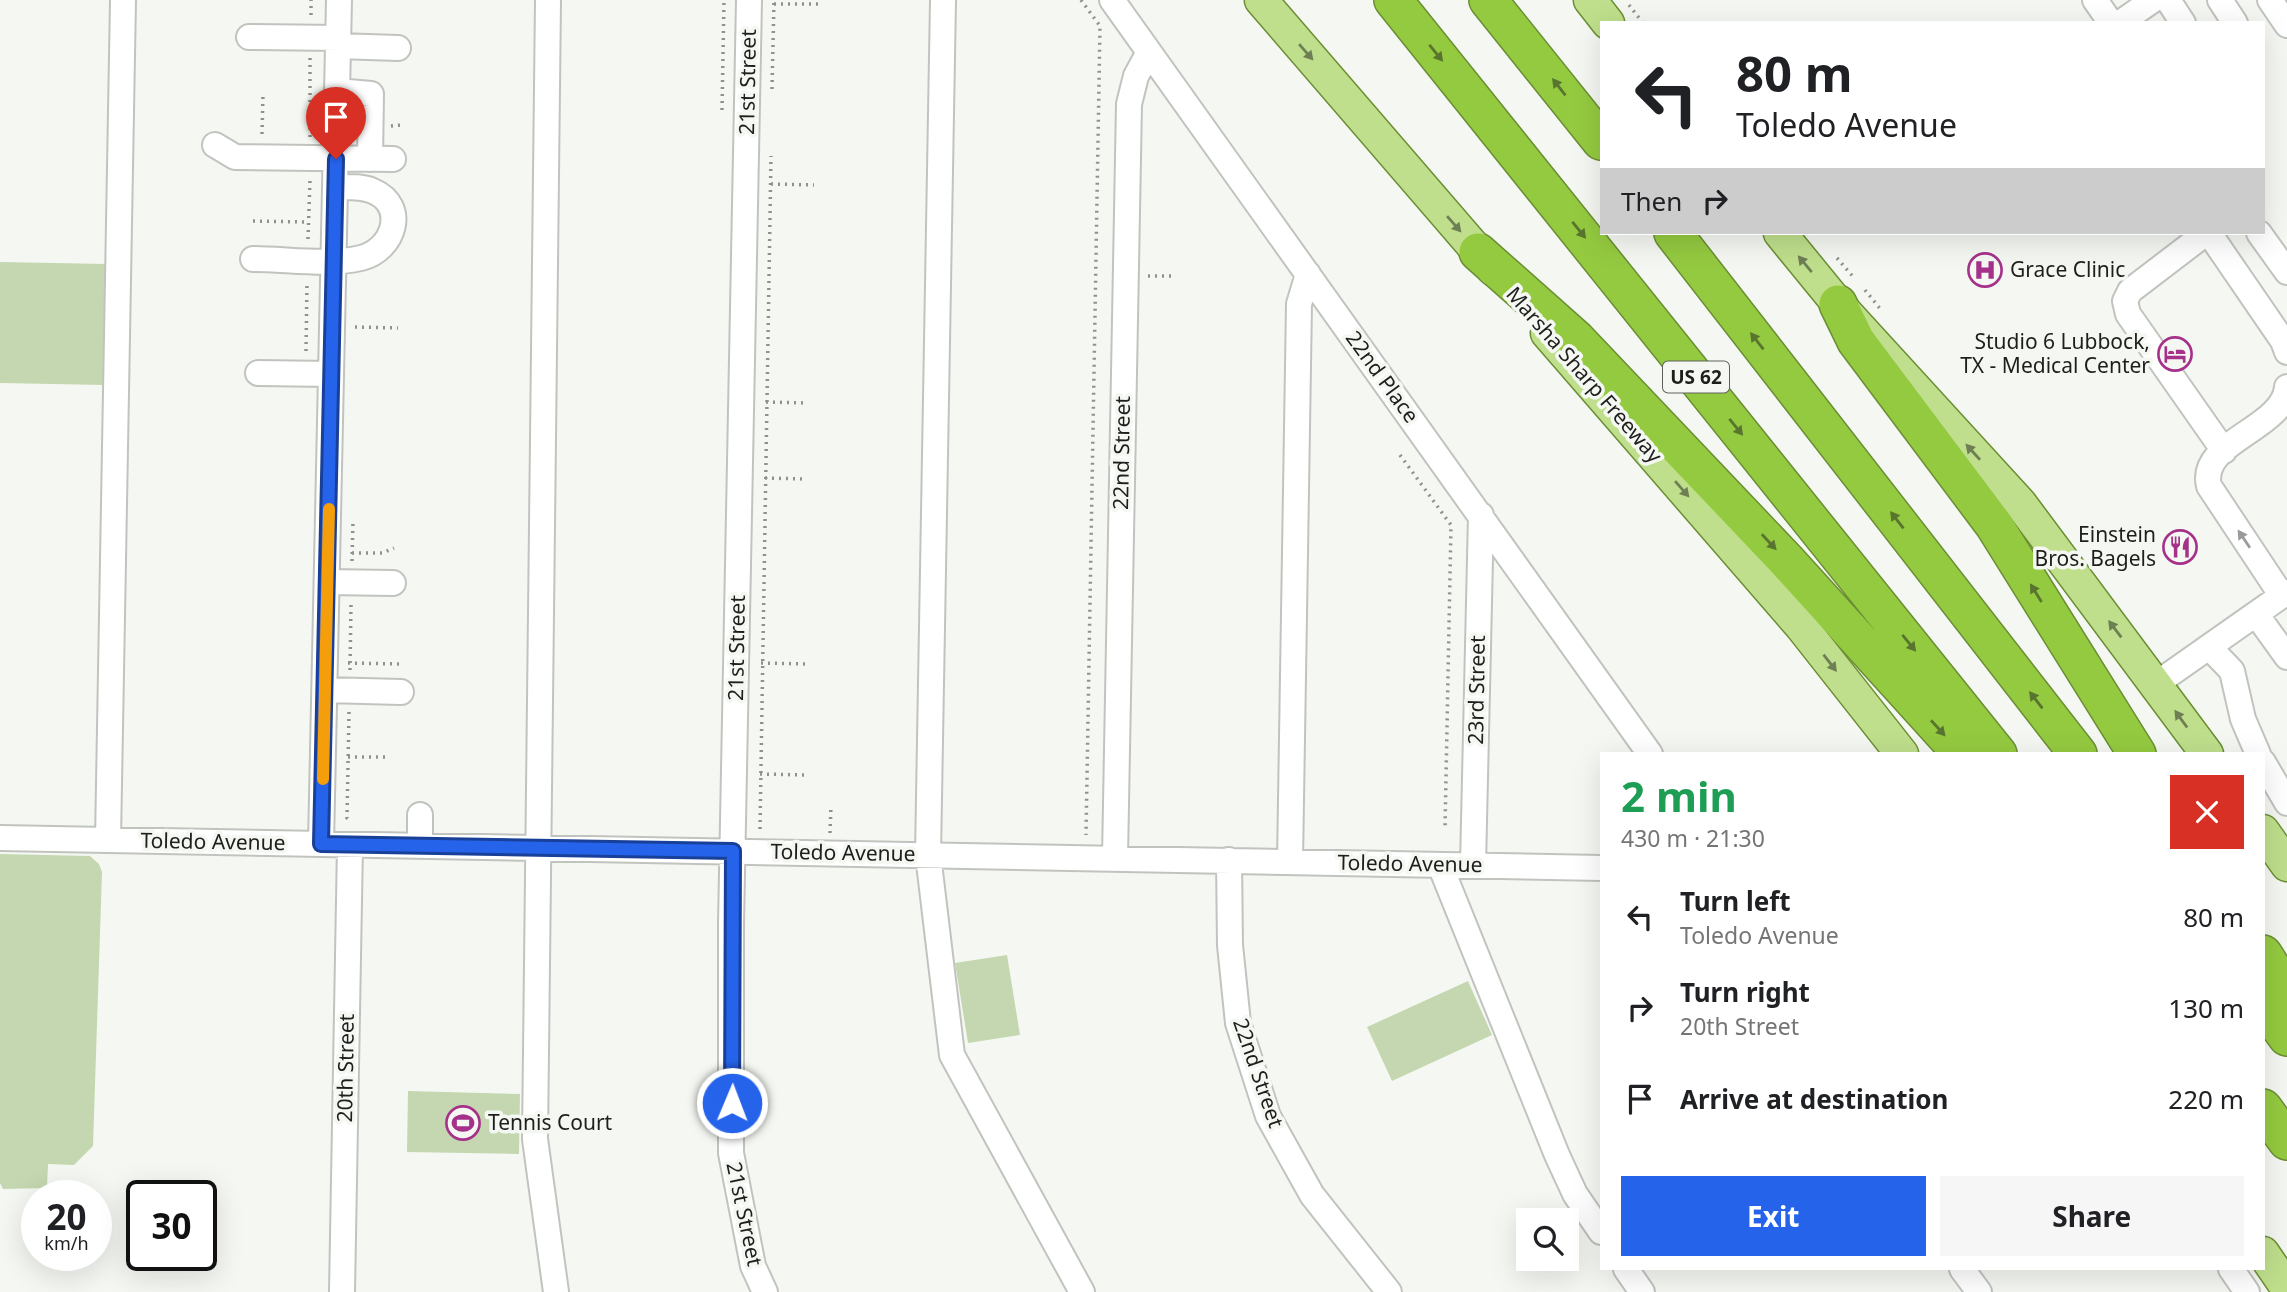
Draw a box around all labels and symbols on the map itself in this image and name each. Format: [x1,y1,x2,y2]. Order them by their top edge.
street label: 21st Street [732,28,762,135]
one-way arrow [1298,43,1313,60]
one-way arrow [1429,44,1444,62]
one-way arrow [1552,79,1567,97]
pin [306,87,366,159]
one-way arrow [1446,215,1462,233]
one-way arrow [1571,221,1586,239]
hospital icon: Grace Clinic [1966,251,2004,289]
one-way arrow [1798,255,1813,272]
place label: Grace Clinic [2010,255,2125,283]
street label: Marsha Sharp Freeway [1501,280,1669,468]
street label: 22nd Place [1340,325,1426,428]
place label: Studio 6 Lubbock, TX - Medical Center [1960,327,2150,379]
one-way arrow [1750,332,1765,350]
hotel icon: Studio 6 Lubbock, TX - Medical Center [2156,335,2194,373]
road number: US 62 [1663,362,1729,392]
street label: 22nd Street [1106,395,1136,510]
one-way arrow [1729,418,1744,436]
one-way arrow [1965,443,1981,461]
one-way arrow [1674,481,1689,498]
one-way arrow [1890,512,1905,530]
place label: Einstein Bros. Bagels [2035,520,2156,572]
restaurant icon: Einstein Bros. Bagels [2161,528,2199,566]
one-way arrow [2237,530,2251,548]
one-way arrow [1760,533,1776,550]
one-way arrow [2030,583,2043,602]
street label: 21st Street [721,594,751,701]
one-way arrow [2108,620,2122,639]
one-way arrow [1901,634,1916,652]
street label: 23rd Street [1461,635,1491,745]
one-way arrow [1822,653,1837,671]
one-way arrow [2029,692,2044,710]
one-way arrow [2175,710,2189,728]
one-way arrow [1930,719,1946,737]
street label: Toledo Avenue [140,826,286,856]
street label: Toledo Avenue [770,837,916,867]
street label: Toledo Avenue [1337,848,1483,878]
street label: 20th Street [330,1013,360,1123]
street label: 22nd Street [1227,1014,1291,1132]
position arrow [695,1066,769,1140]
sports icon: Tennis Court [444,1104,482,1142]
place label: Tennis Court [488,1108,613,1136]
street label: 21st Street [720,1159,770,1269]
speed limit sign: 30 [126,1180,217,1271]

